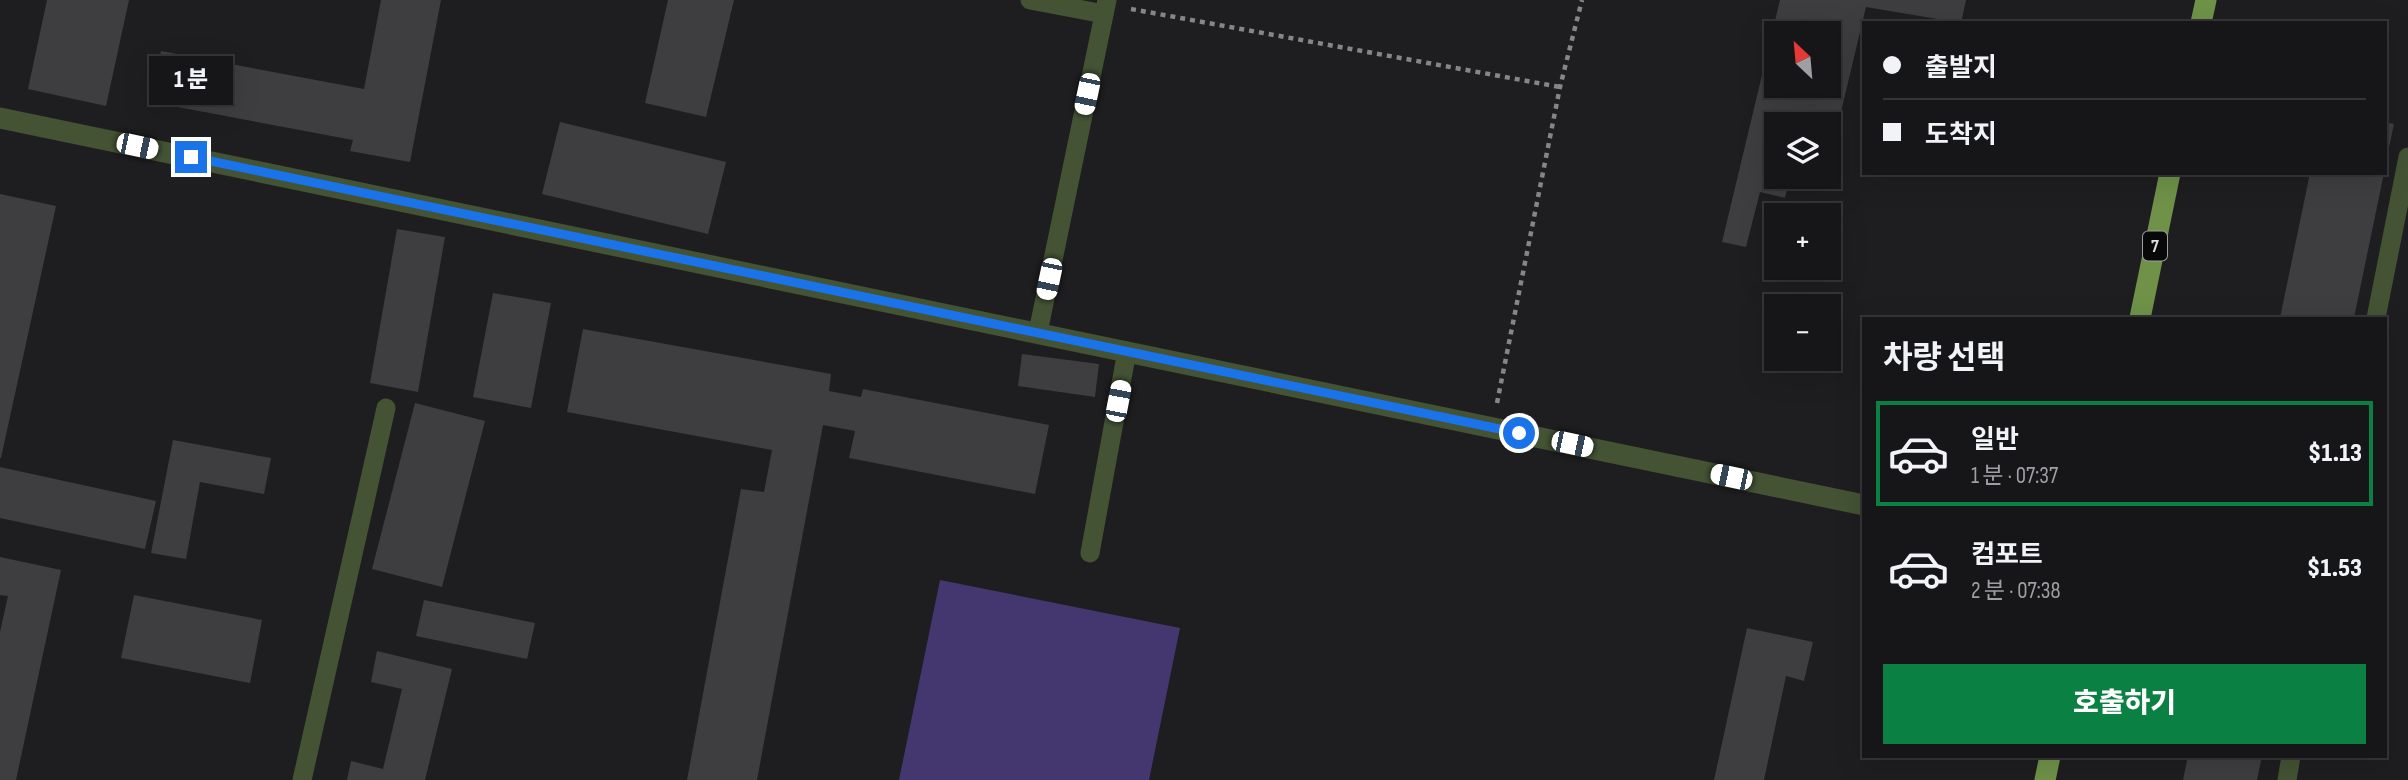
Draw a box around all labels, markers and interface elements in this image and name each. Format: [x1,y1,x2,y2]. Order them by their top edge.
north arrow [1764,21,1841,98]
map controls [1764,21,1841,371]
text: 출발지 [1925,53,1997,84]
callout: 1 분 [149,55,233,104]
text: 1 분 [174,66,208,94]
car [1073,71,1102,117]
button: layers [1764,112,1841,189]
text: 도착지 [1925,120,1997,151]
car [115,131,160,161]
route end [175,141,207,173]
button: + [1764,203,1841,280]
road number: 7 [2143,232,2167,260]
car [1035,256,1064,302]
button: − [1764,294,1841,371]
text: 차량 선택 [1883,339,2006,378]
car [1104,378,1133,424]
route start [1503,417,1535,449]
icon: car [1887,422,1950,485]
text: 일반 [1971,425,2019,456]
car [1550,429,1595,459]
text: $1.13 [2308,438,2362,469]
car [1709,462,1754,492]
text: 1 분 · 07:37 [1971,462,2058,490]
icon: car [1887,537,1950,600]
text: 컴포트 [1971,540,2043,571]
text: $1.53 [2307,553,2362,584]
text: 2 분 · 07:38 [1971,577,2061,605]
button: 호출하기 [1883,664,2366,744]

